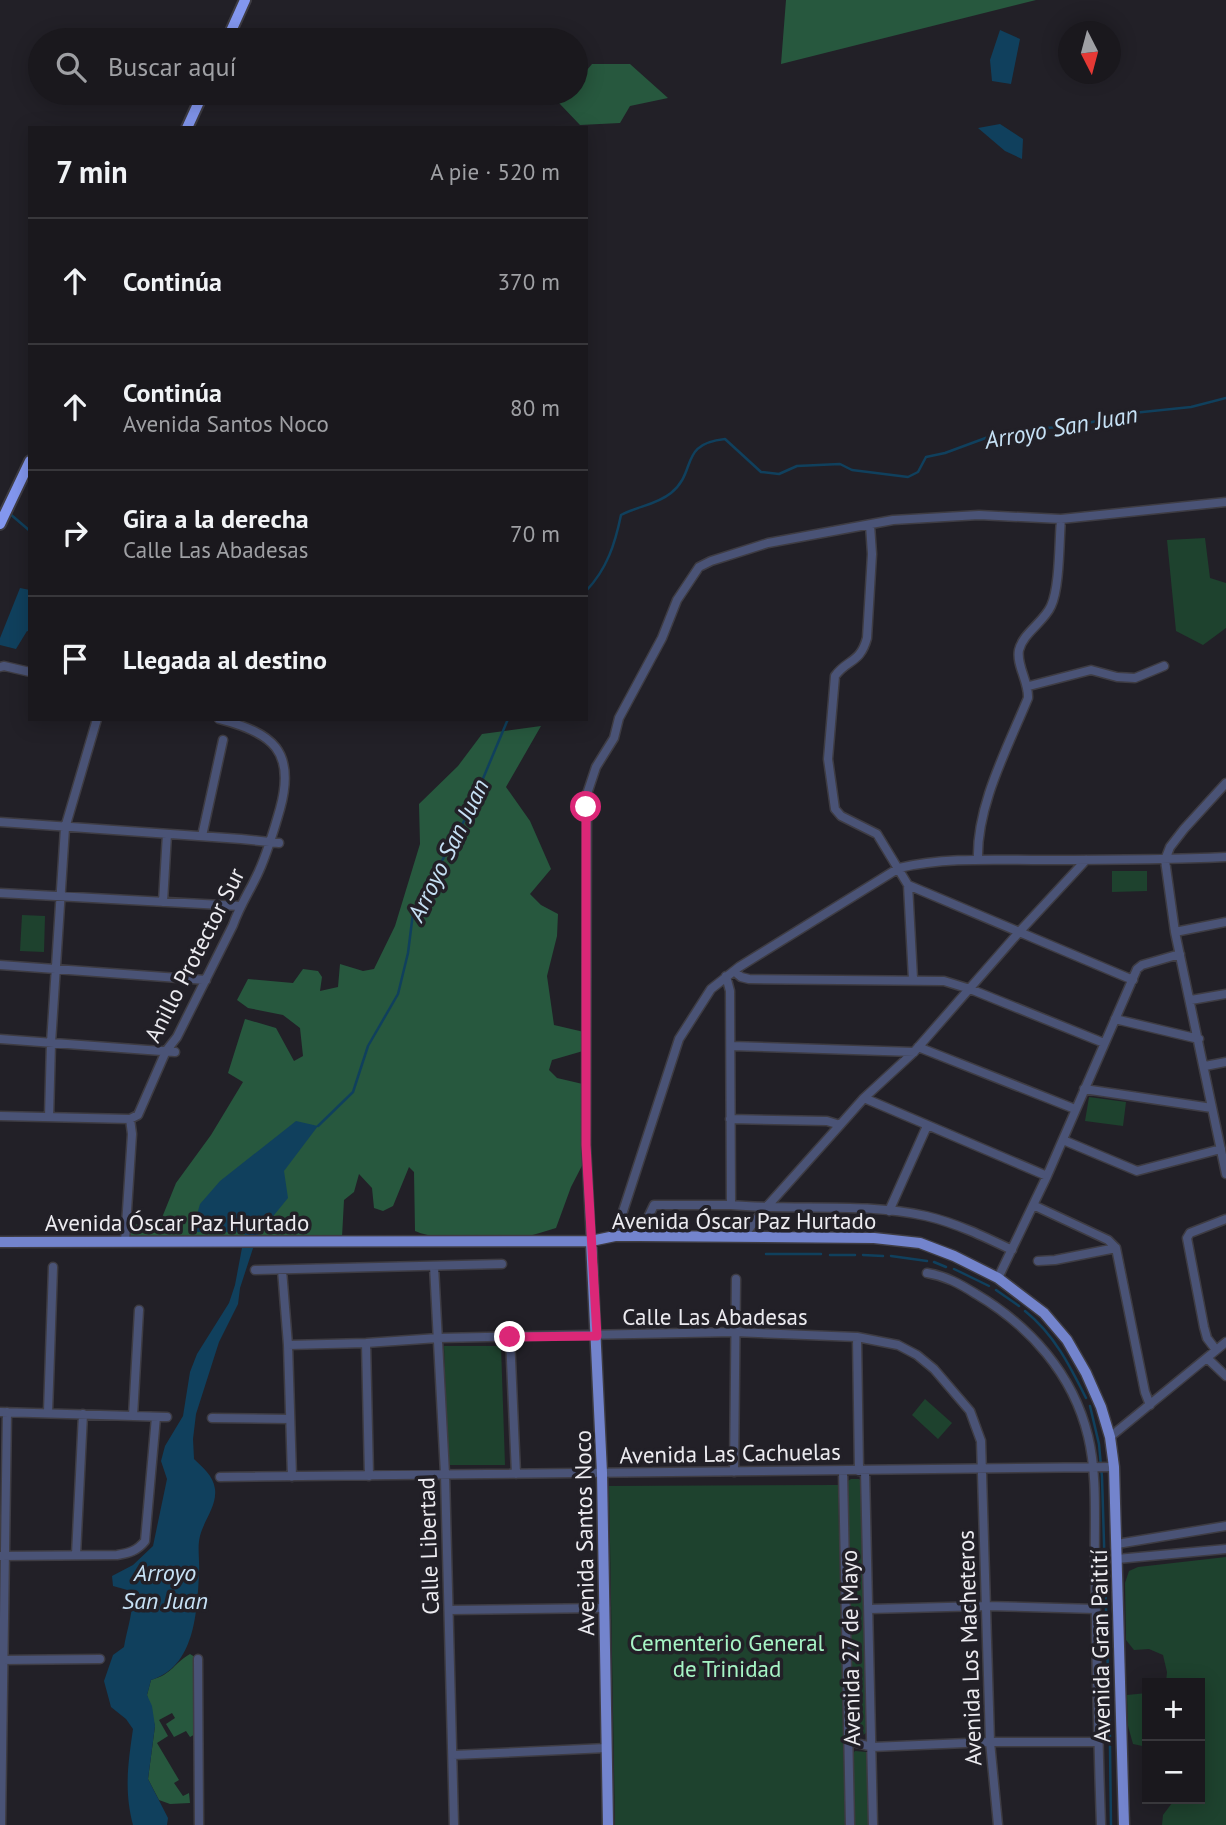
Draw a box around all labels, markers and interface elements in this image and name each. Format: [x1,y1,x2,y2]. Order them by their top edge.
north arrow [1058,21,1121,84]
search box [28,28,588,105]
icon: search [52,48,90,86]
text: Buscar aquí [108,50,236,83]
text: 7 min [56,152,128,191]
text: A pie · 520 m [430,157,560,186]
icon: ahead [56,262,94,300]
text: Continúa [123,265,222,298]
text: 370 m [498,267,560,296]
text: Continúa [123,376,222,409]
icon: ahead [56,388,94,426]
text: 80 m [510,393,560,422]
water label: Arroyo San Juan [981,398,1140,456]
text: Avenida Santos Noco [123,409,329,438]
text: Gira a la derecha [123,502,309,535]
icon: right [56,514,94,552]
text: 70 m [510,519,560,548]
text: Calle Las Abadesas [123,535,308,564]
icon: arrive [56,640,94,678]
text: Llegada al destino [123,643,327,676]
water label: Arroyo San Juan [400,774,496,927]
route start [570,791,601,822]
street label: Anillo Protector Sur [138,863,251,1047]
street label: Avenida Óscar Paz Hurtado [612,1206,876,1235]
street label: Avenida Óscar Paz Hurtado [45,1208,309,1237]
street label: Calle Las Abadesas [622,1302,808,1331]
route end [494,1321,525,1352]
street label: Avenida Santos Noco [568,1430,600,1636]
street label: Avenida Las Cachuelas [619,1437,841,1469]
street label: Calle Libertad [411,1477,445,1615]
street label: Avenida Los Macheteros [950,1530,988,1766]
street label: Avenida Gran Paitití [1084,1549,1116,1743]
street label: Avenida 27 de Mayo [834,1550,866,1746]
water label: Arroyo San Juan [122,1557,208,1616]
park label: Cementerio General de Trinidad [630,1628,825,1683]
map controls [1142,1678,1205,1804]
button: + [1142,1678,1205,1741]
button: − [1142,1741,1205,1804]

